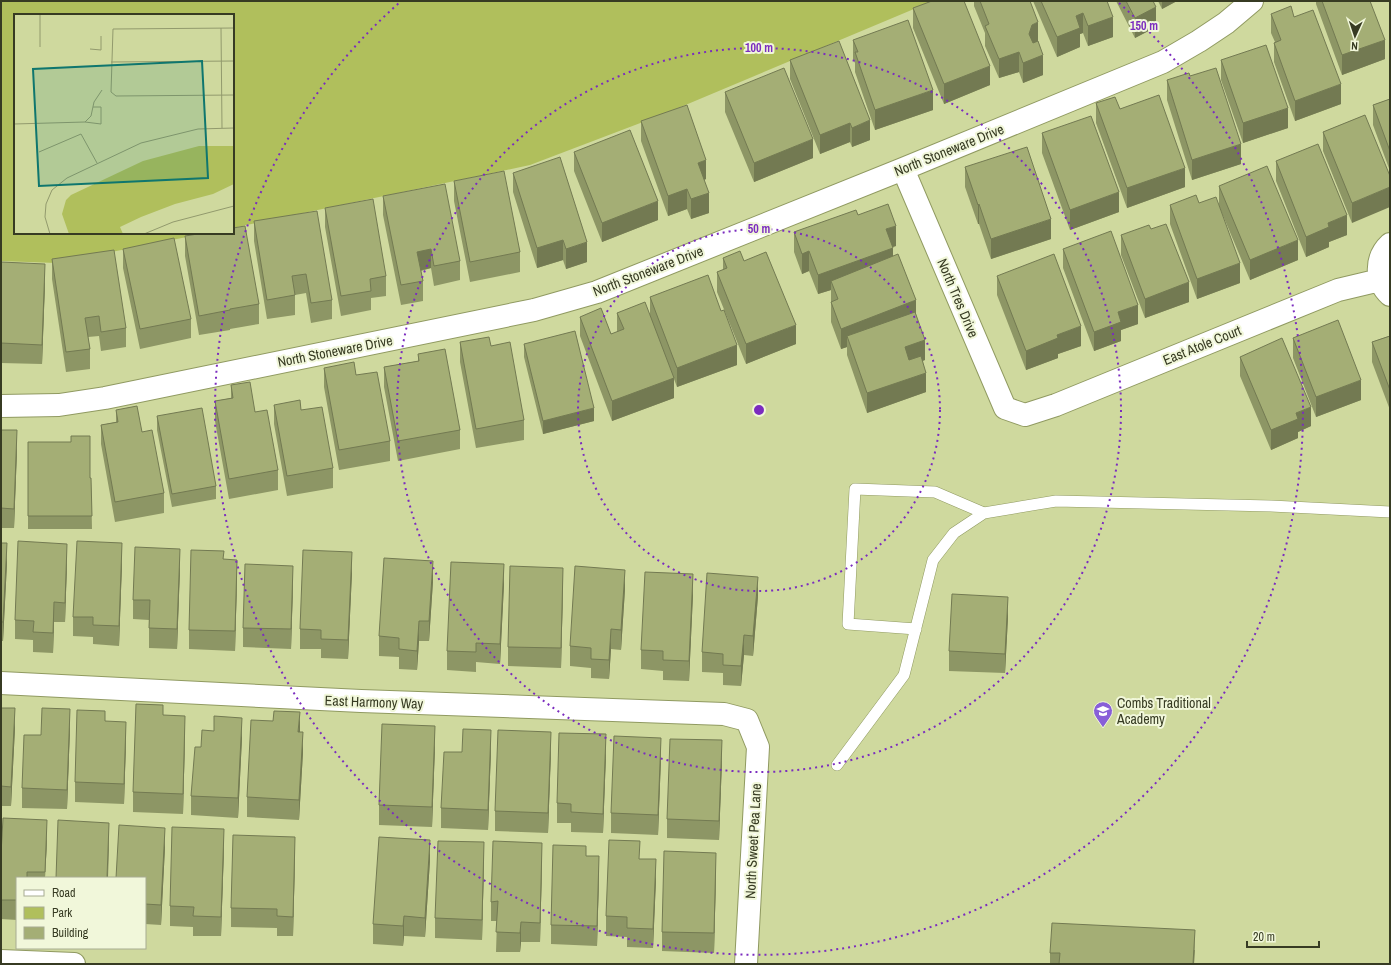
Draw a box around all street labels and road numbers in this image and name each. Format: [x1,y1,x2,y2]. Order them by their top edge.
street label: North Stoneware Drive [891,120,1007,180]
street label: North Stoneware Drive [590,242,706,300]
street label: North Tres Drive [933,256,983,340]
street label: East Atole Court [1160,321,1244,369]
street label: North Stoneware Drive [276,331,394,371]
street label: East Harmony Way [324,691,424,713]
street label: North Sweet Pea Lane [741,783,765,899]

